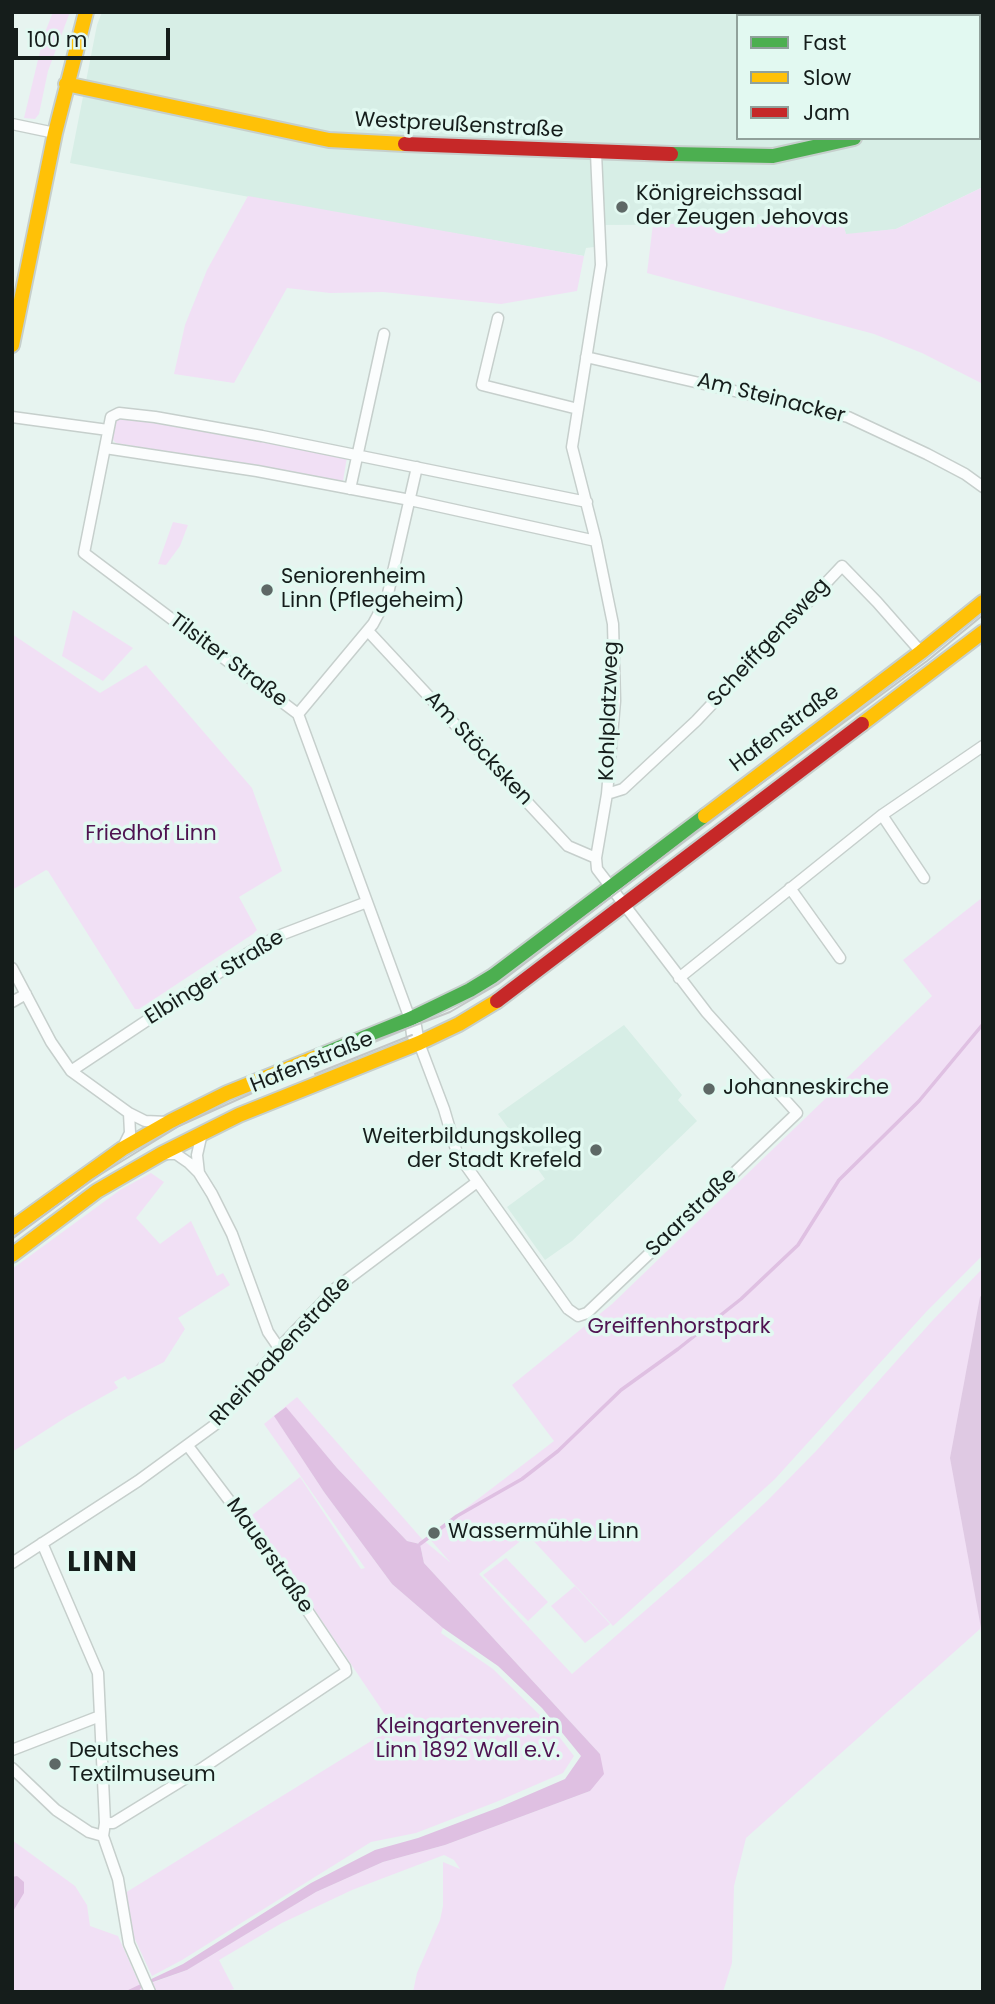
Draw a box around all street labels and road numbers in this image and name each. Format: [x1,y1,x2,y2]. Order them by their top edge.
street label: Westpreußenstraße [354,108,564,144]
street label: Am Steinacker [694,368,848,430]
street label: Scheiffgensweg [703,573,835,713]
street label: Tilsiter Straße [164,608,292,714]
street label: Kohlplatzweg [595,641,625,781]
street label: Hafenstraße [725,680,845,778]
street label: Am Stöcksken [419,687,537,811]
street label: Elbinger Straße [141,925,289,1031]
street label: Hafenstraße [247,1027,377,1099]
street label: Saarstraße [641,1163,743,1263]
street label: Rheinbabenstraße [205,1272,357,1432]
street label: Mauerstraße [220,1494,318,1618]

